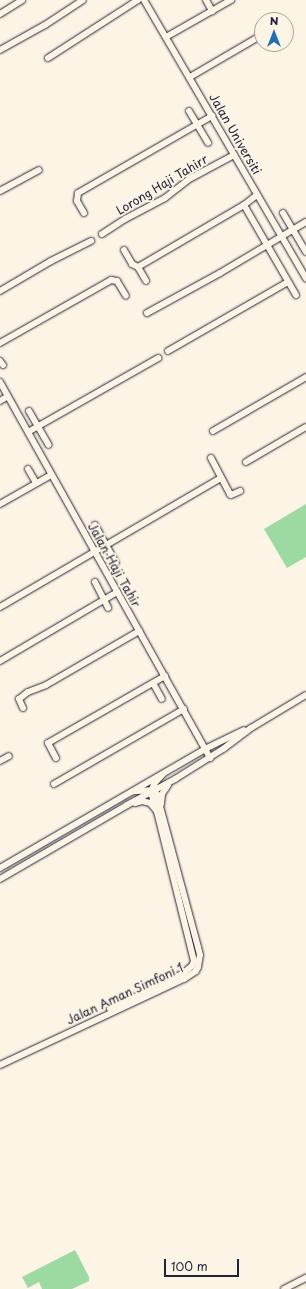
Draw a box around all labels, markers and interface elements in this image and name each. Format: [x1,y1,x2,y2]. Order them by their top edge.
north arrow [254,12,294,52]
text: N [270,12,278,29]
street label: Jalan Universiti [206,91,264,177]
street label: Lorong Haji Tahirr [113,152,211,218]
street label: Jalan Haji Tahir [85,521,143,609]
street label: Jalan Aman Simfoni 1 [64,960,186,1028]
scale bar [166,1251,241,1277]
text: 100 m [171,1257,208,1275]

